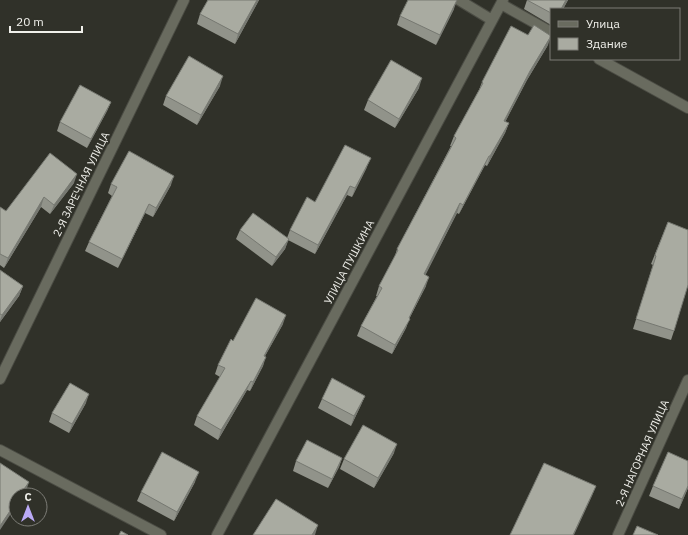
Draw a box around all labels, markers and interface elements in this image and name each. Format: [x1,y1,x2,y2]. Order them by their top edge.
scale bar [10,8,82,34]
legend [550,8,680,60]
text: 20 m [16,14,44,29]
text: Улица [586,16,620,31]
text: Здание [586,36,628,51]
street label: 2-Я ЗАРЕЧНАЯ УЛИЦА [50,129,112,239]
street label: УЛИЦА ПУШКИНА [321,217,377,307]
street label: 2-Я НАГОРНАЯ УЛИЦА [612,397,672,509]
north arrow [8,487,48,527]
text: С [24,490,32,504]

